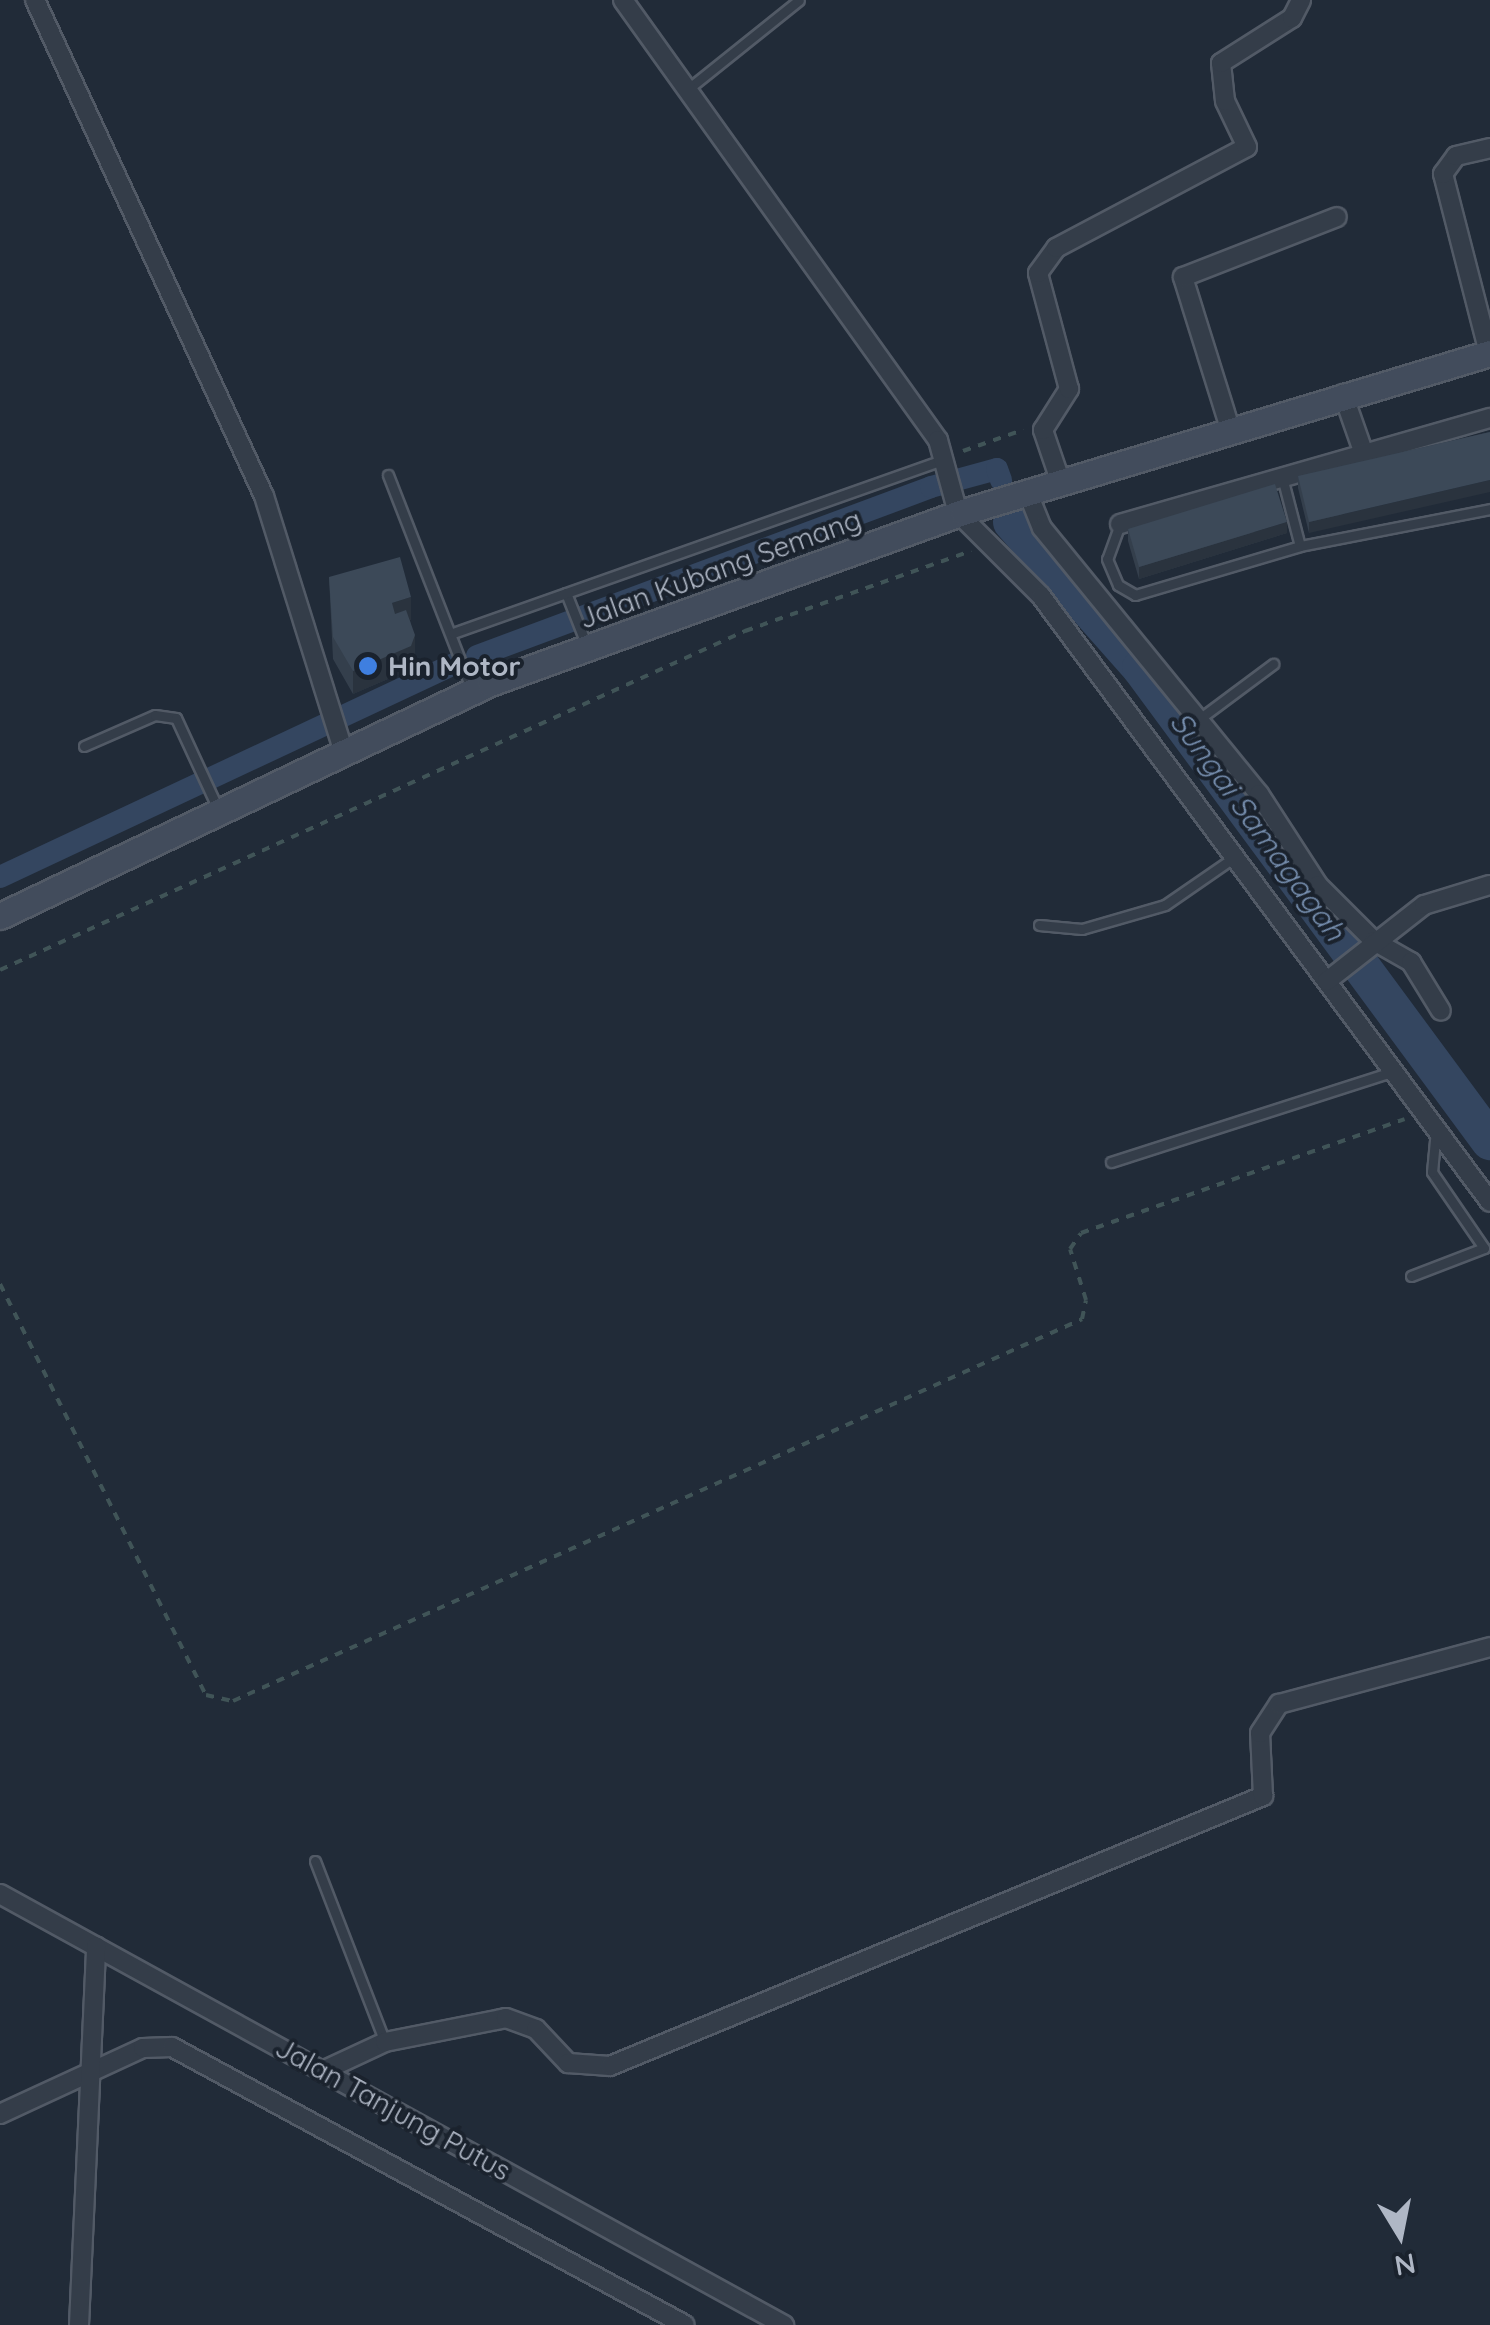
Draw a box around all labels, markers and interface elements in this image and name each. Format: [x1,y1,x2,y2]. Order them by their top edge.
street label: Jalan Kubang Semang [574,502,866,636]
place label: Hin Motor [388,649,521,683]
marker: Hin Motor [357,655,379,677]
water label: Sungai Samagagah [1163,705,1353,947]
street label: Jalan Tanjung Putus [270,2030,516,2188]
north arrow [1350,2185,1450,2285]
text: N [1392,2246,1418,2284]

